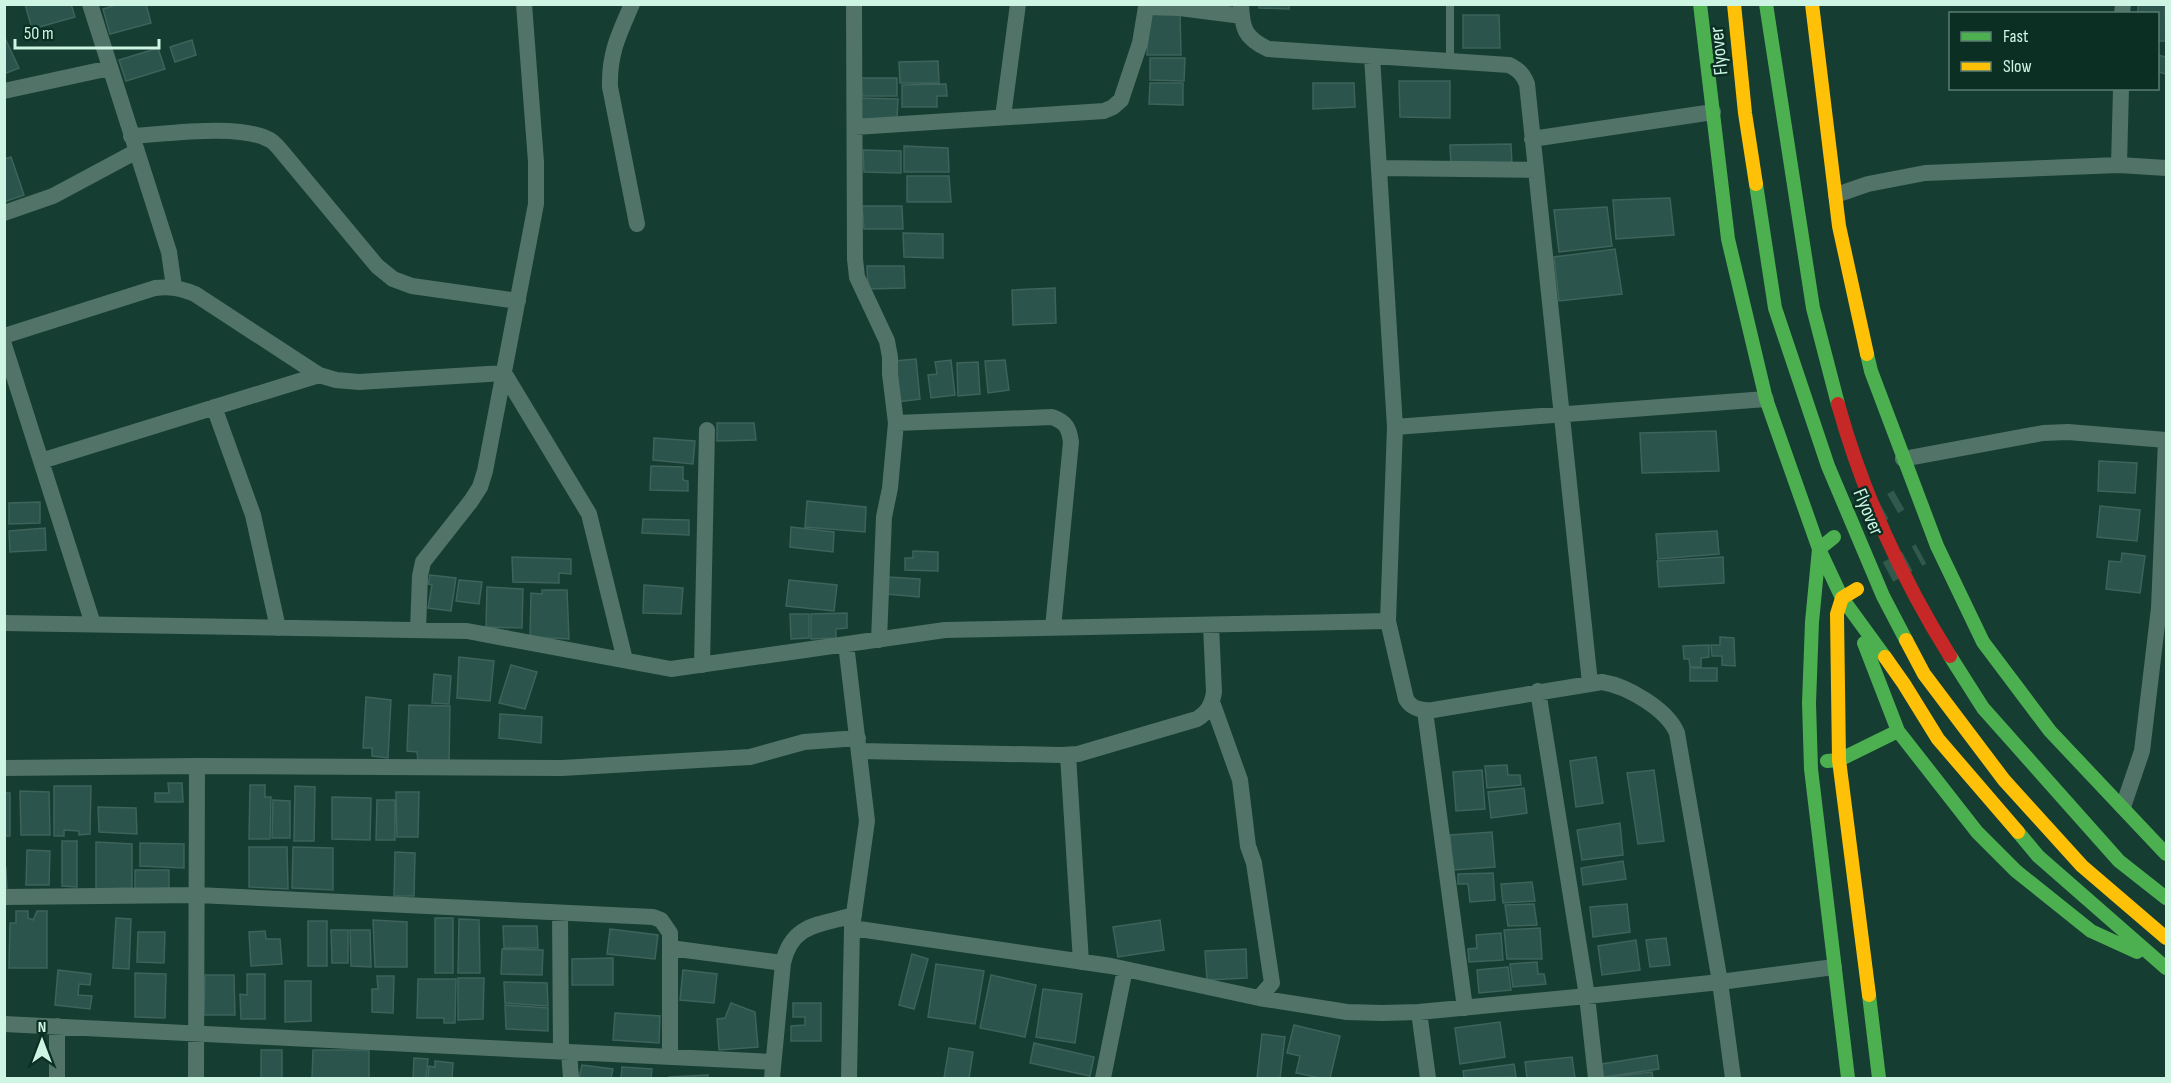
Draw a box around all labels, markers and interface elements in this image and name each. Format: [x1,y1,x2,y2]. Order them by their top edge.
scale bar [15,12,159,50]
legend [1949,12,2159,90]
text: 50 m [24,23,54,44]
street label: Flyover [1705,25,1733,76]
text: Fast [2003,26,2029,47]
text: Slow [2003,56,2032,77]
street label: Flyover [1848,485,1889,539]
north arrow [12,1011,72,1071]
text: N [38,1018,46,1037]

